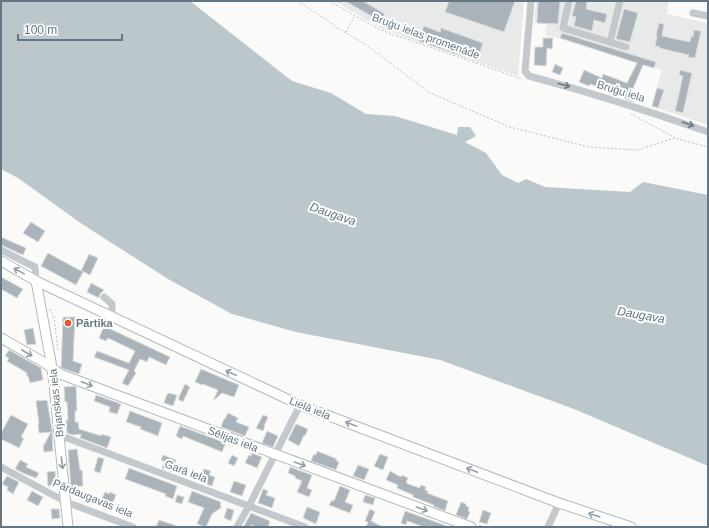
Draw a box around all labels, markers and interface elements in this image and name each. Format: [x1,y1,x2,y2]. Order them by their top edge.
street label: Bruģu ielas promenāde [371,11,481,61]
scale bar [18,16,122,42]
text: 100 m [24,23,57,37]
street label: Bruģu iela [596,78,647,104]
one-way arrow [557,82,570,89]
one-way arrow [681,121,693,129]
water label: Daugava [308,200,358,229]
one-way arrow [13,267,25,274]
water label: Daugava [616,304,666,326]
place label: Pārtika [76,317,114,329]
marker: Pārtika [63,318,73,328]
one-way arrow [21,349,33,357]
street label: Brjanskas iela [46,367,66,438]
one-way arrow [226,369,238,376]
one-way arrow [81,381,93,389]
street label: Lielā iela [288,394,333,422]
one-way arrow [345,420,357,428]
street label: Sēlijas iela [206,424,261,454]
one-way arrow [58,456,66,469]
street label: Garā iela [163,457,210,485]
one-way arrow [294,461,306,469]
one-way arrow [467,466,479,474]
street label: Pārdaugavas iela [51,477,135,520]
one-way arrow [416,506,428,514]
one-way arrow [588,511,601,518]

